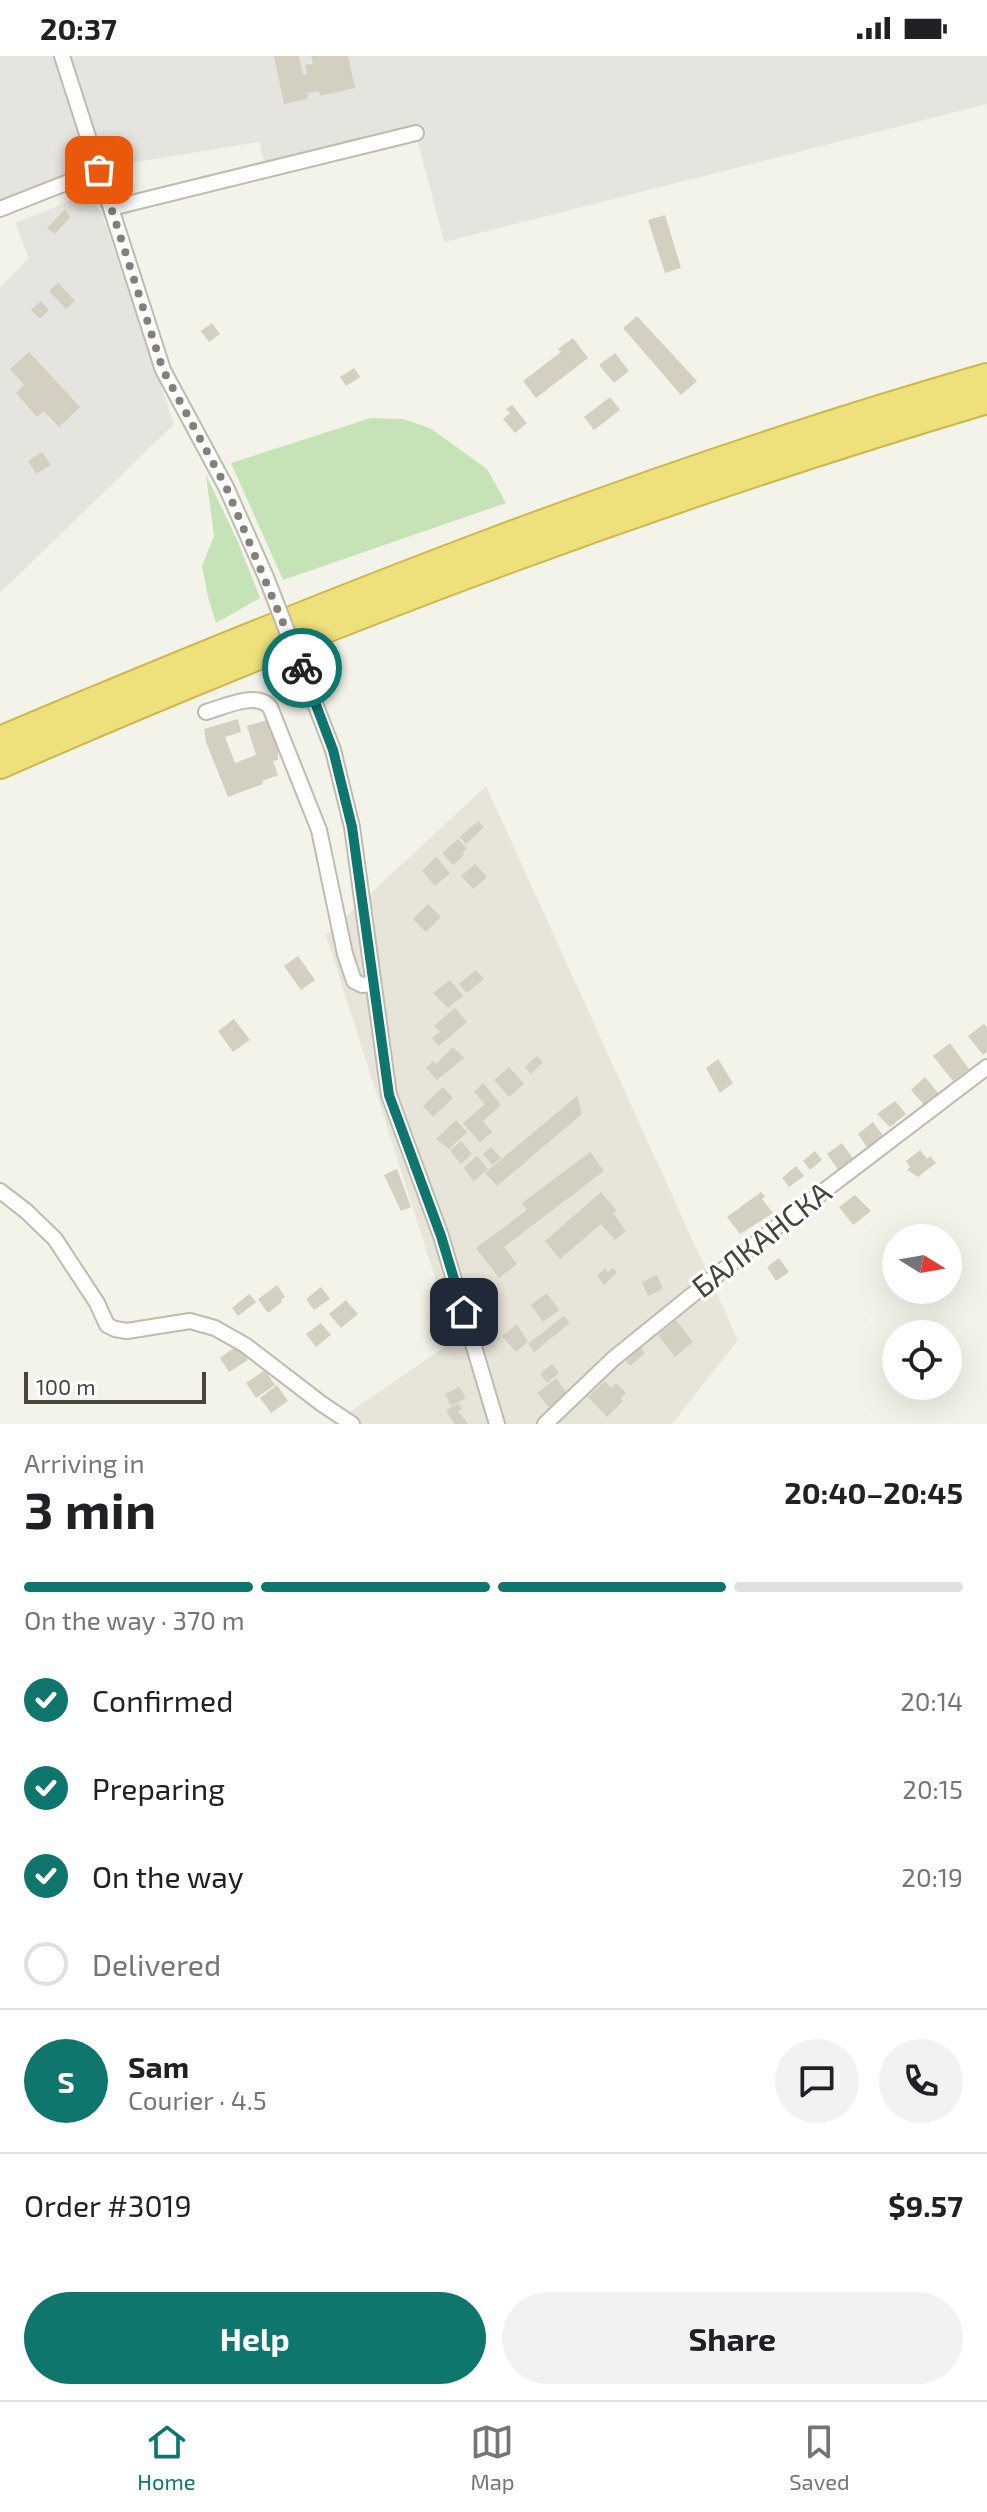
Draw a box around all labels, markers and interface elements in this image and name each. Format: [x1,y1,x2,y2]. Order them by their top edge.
text: 20:37 [40,10,117,46]
pin [65,136,133,204]
icon: bag [77,148,121,192]
courier [262,628,342,708]
icon: bike [280,646,324,690]
street label: БАЛКАНСКА [684,1173,838,1304]
north arrow [882,1224,962,1304]
map controls [882,1224,962,1400]
pin [430,1278,498,1346]
icon: home [442,1290,486,1334]
button: locate [882,1320,962,1400]
scale bar [24,1368,206,1404]
text: 100 m [36,1373,95,1399]
text: Arriving in [24,1447,145,1478]
text: 20:40–20:45 [784,1474,963,1510]
text: 3 min [24,1477,156,1539]
text: On the way · 370 m [24,1604,245,1635]
icon: check [24,1678,68,1722]
text: Confirmed [92,1682,233,1718]
text: 20:14 [900,1685,963,1716]
icon: check [24,1766,68,1810]
text: Preparing [92,1770,225,1806]
text: 20:15 [902,1773,963,1804]
icon: check [24,1854,68,1898]
text: On the way [92,1858,244,1894]
text: 20:19 [901,1861,963,1892]
text: Delivered [92,1946,221,1982]
button: chat [775,2039,859,2123]
button: phone [879,2039,963,2123]
text: Sam [128,2048,189,2084]
text: S [57,2063,75,2099]
text: Courier · 4.5 [128,2084,267,2115]
text: Order #3019 [24,2187,192,2223]
text: $9.57 [888,2187,963,2223]
button: Help [24,2292,486,2384]
button: Share [502,2292,963,2384]
tab: Home [137,2420,196,2494]
tab: Map [470,2420,515,2494]
tab: Saved [789,2420,850,2494]

